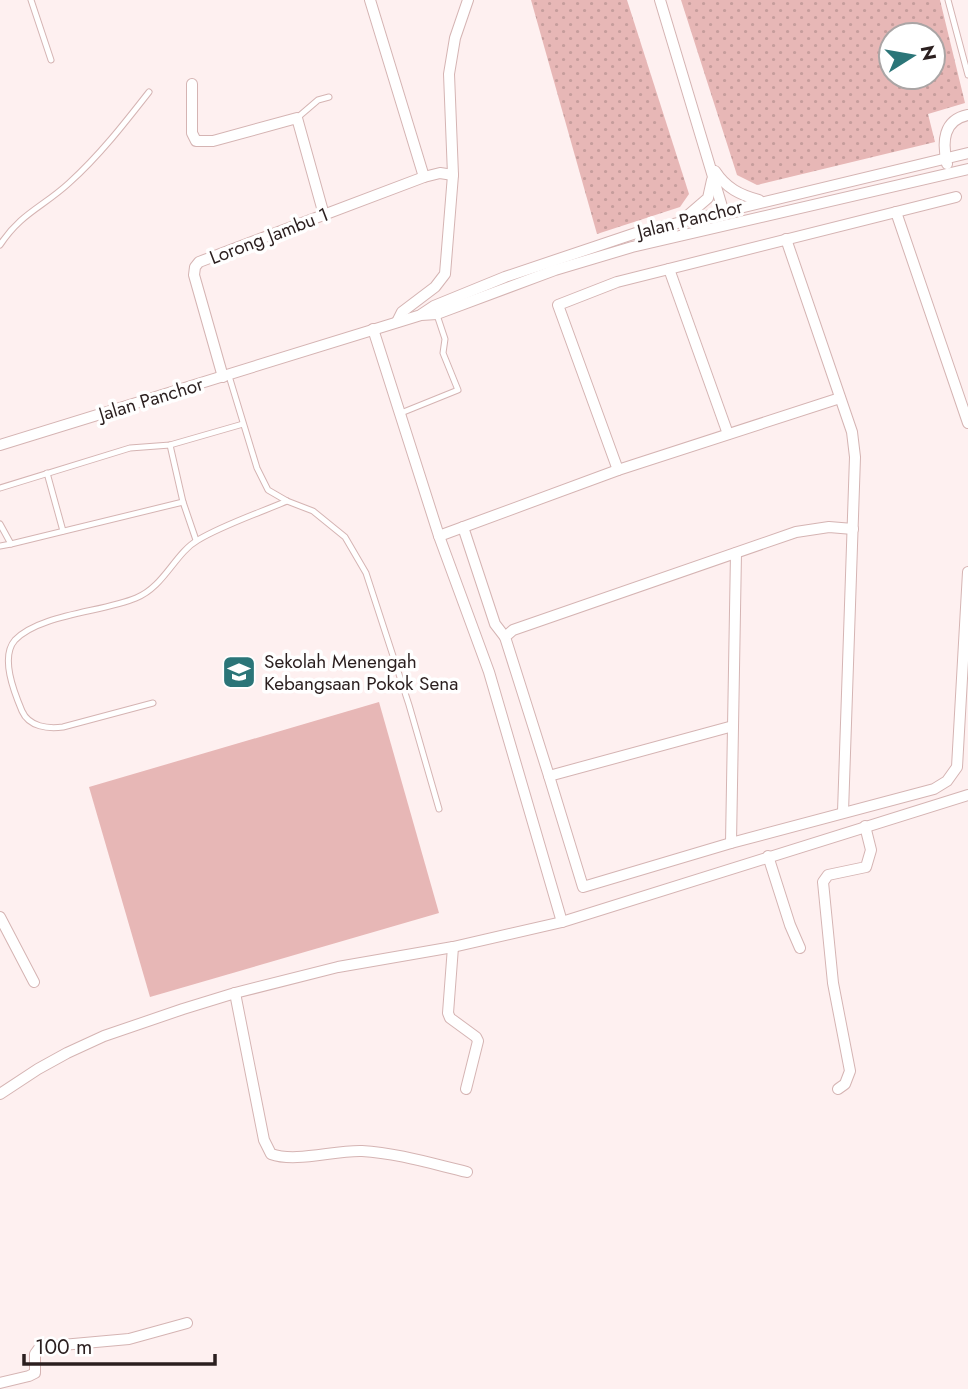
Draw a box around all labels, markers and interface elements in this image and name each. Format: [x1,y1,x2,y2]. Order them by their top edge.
north arrow [877,21,947,91]
text: N [914,43,943,63]
street label: Jalan Panchor [632,193,746,246]
street label: Lorong Jambu 1 [206,201,332,271]
street label: Jalan Panchor [93,370,207,429]
place label: Sekolah Menengah Kebangsaan Pokok Sena [264,648,458,697]
school or university icon: Sekolah Menengah Kebangsaan Pokok Sena [220,653,258,691]
scale bar [24,1322,215,1366]
text: 100 m [35,1332,92,1362]

